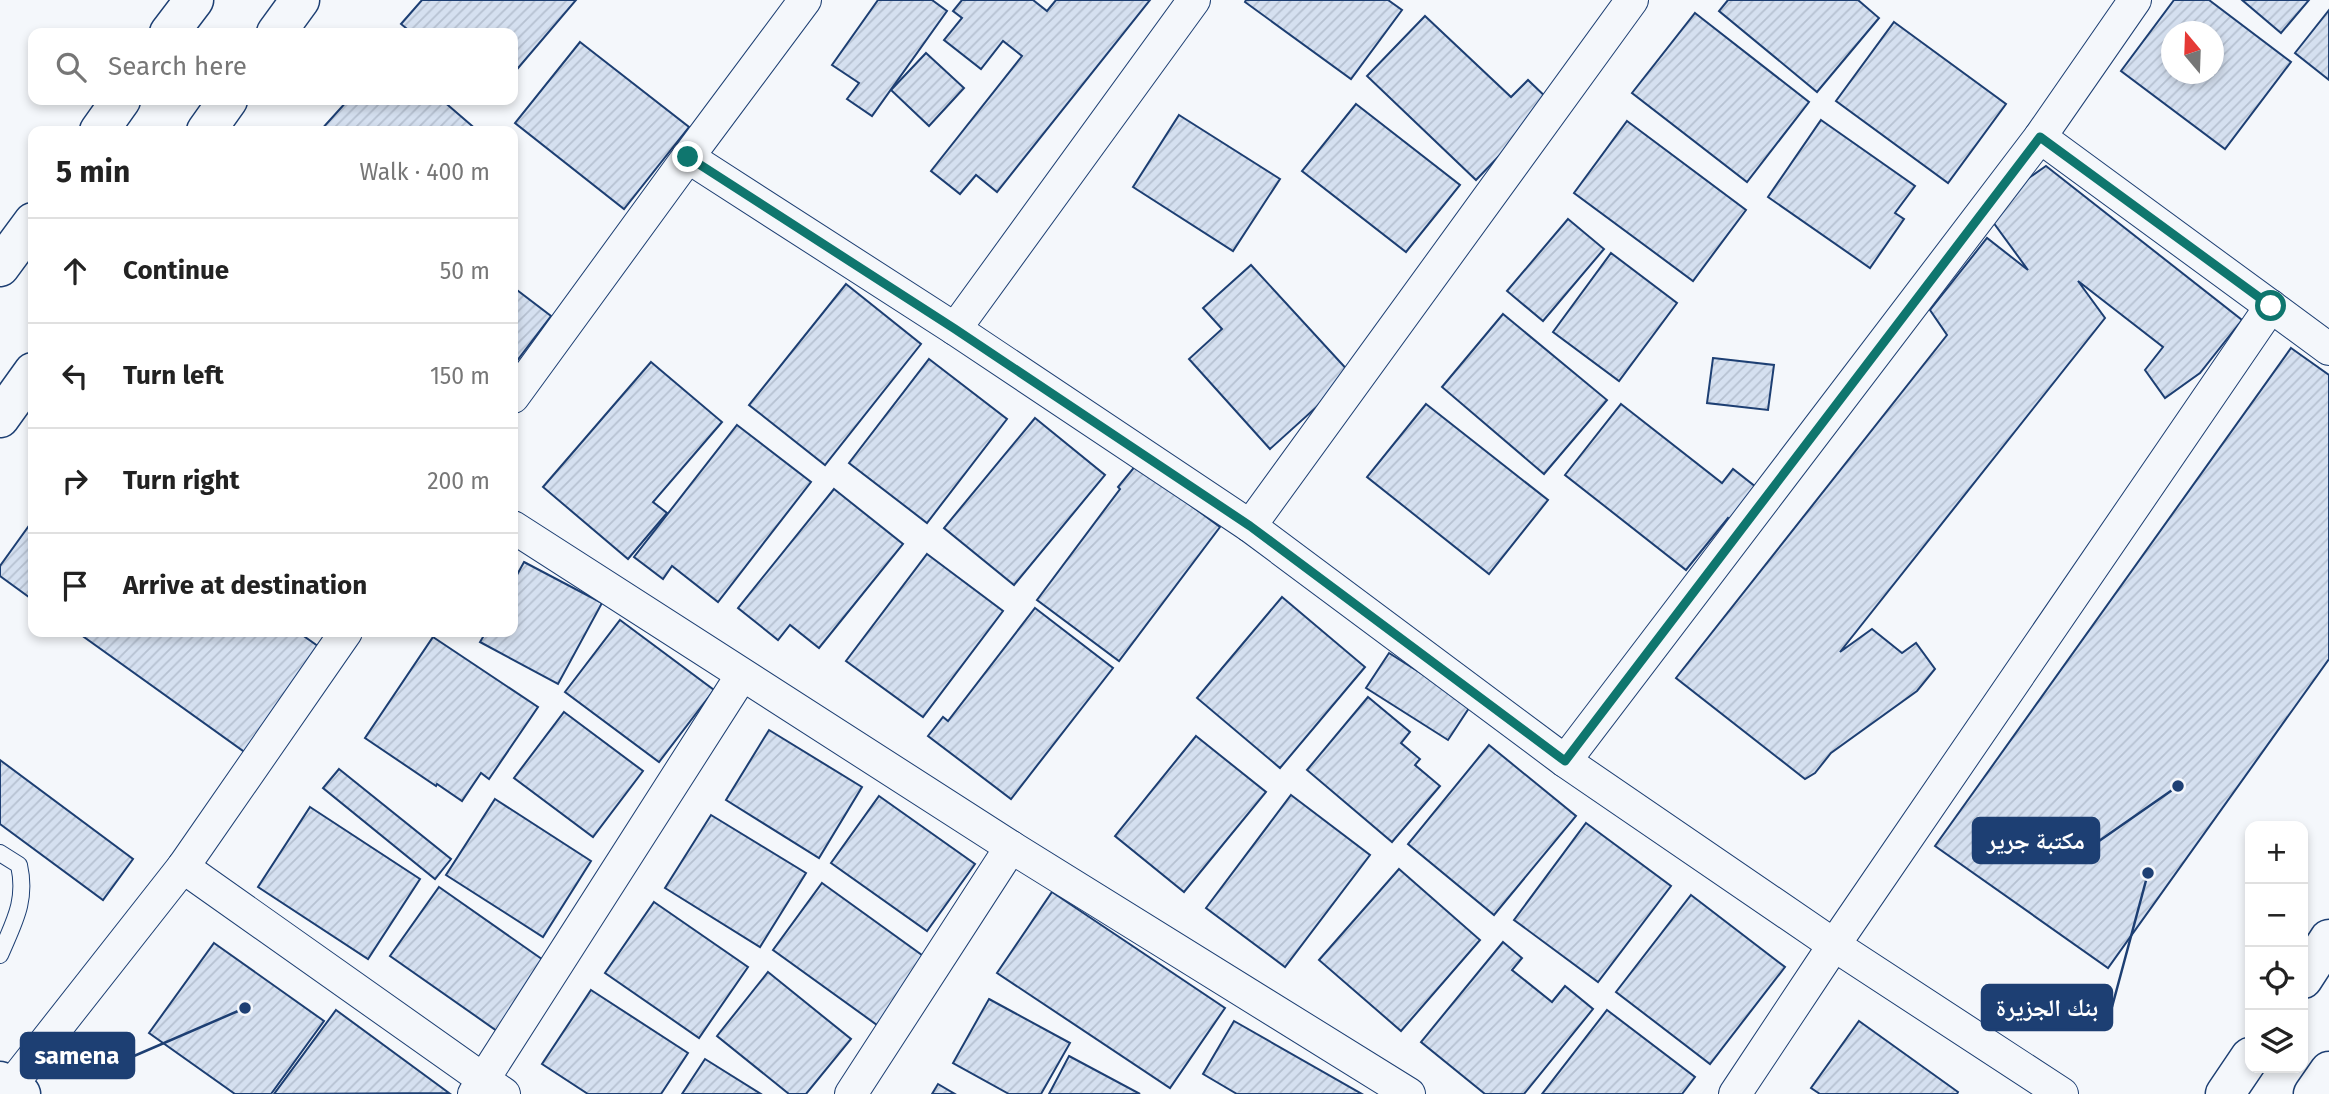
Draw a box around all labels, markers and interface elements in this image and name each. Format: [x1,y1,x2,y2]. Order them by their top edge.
north arrow [2161,21,2224,84]
search box [28,28,518,105]
icon: search [52,48,90,86]
text: Search here [108,51,247,82]
route end [672,141,703,172]
text: 5 min [56,154,130,190]
text: Walk · 400 m [359,158,490,186]
icon: ahead [56,252,94,290]
text: Continue [123,255,229,286]
text: 50 m [440,257,490,285]
route start [2255,290,2286,321]
icon: left [56,357,94,395]
text: Turn left [123,360,224,391]
text: 150 m [430,362,490,390]
icon: right [56,462,94,500]
text: Turn right [123,465,240,496]
text: 200 m [427,467,490,495]
icon: arrive [56,567,94,605]
text: Arrive at destination [123,570,367,601]
callout: مكتبة جرير [1973,818,2099,863]
map controls [2245,821,2308,1073]
button: + [2245,821,2308,884]
text: مكتبة جرير [1986,827,2085,855]
button: − [2245,884,2308,947]
button: locate [2245,947,2308,1010]
callout: بنك الجزيرة [1982,985,2112,1030]
text: بنك الجزيرة [1996,994,2098,1022]
button: layers [2245,1010,2308,1073]
callout: samena [21,1033,134,1078]
text: samena [34,1042,120,1070]

